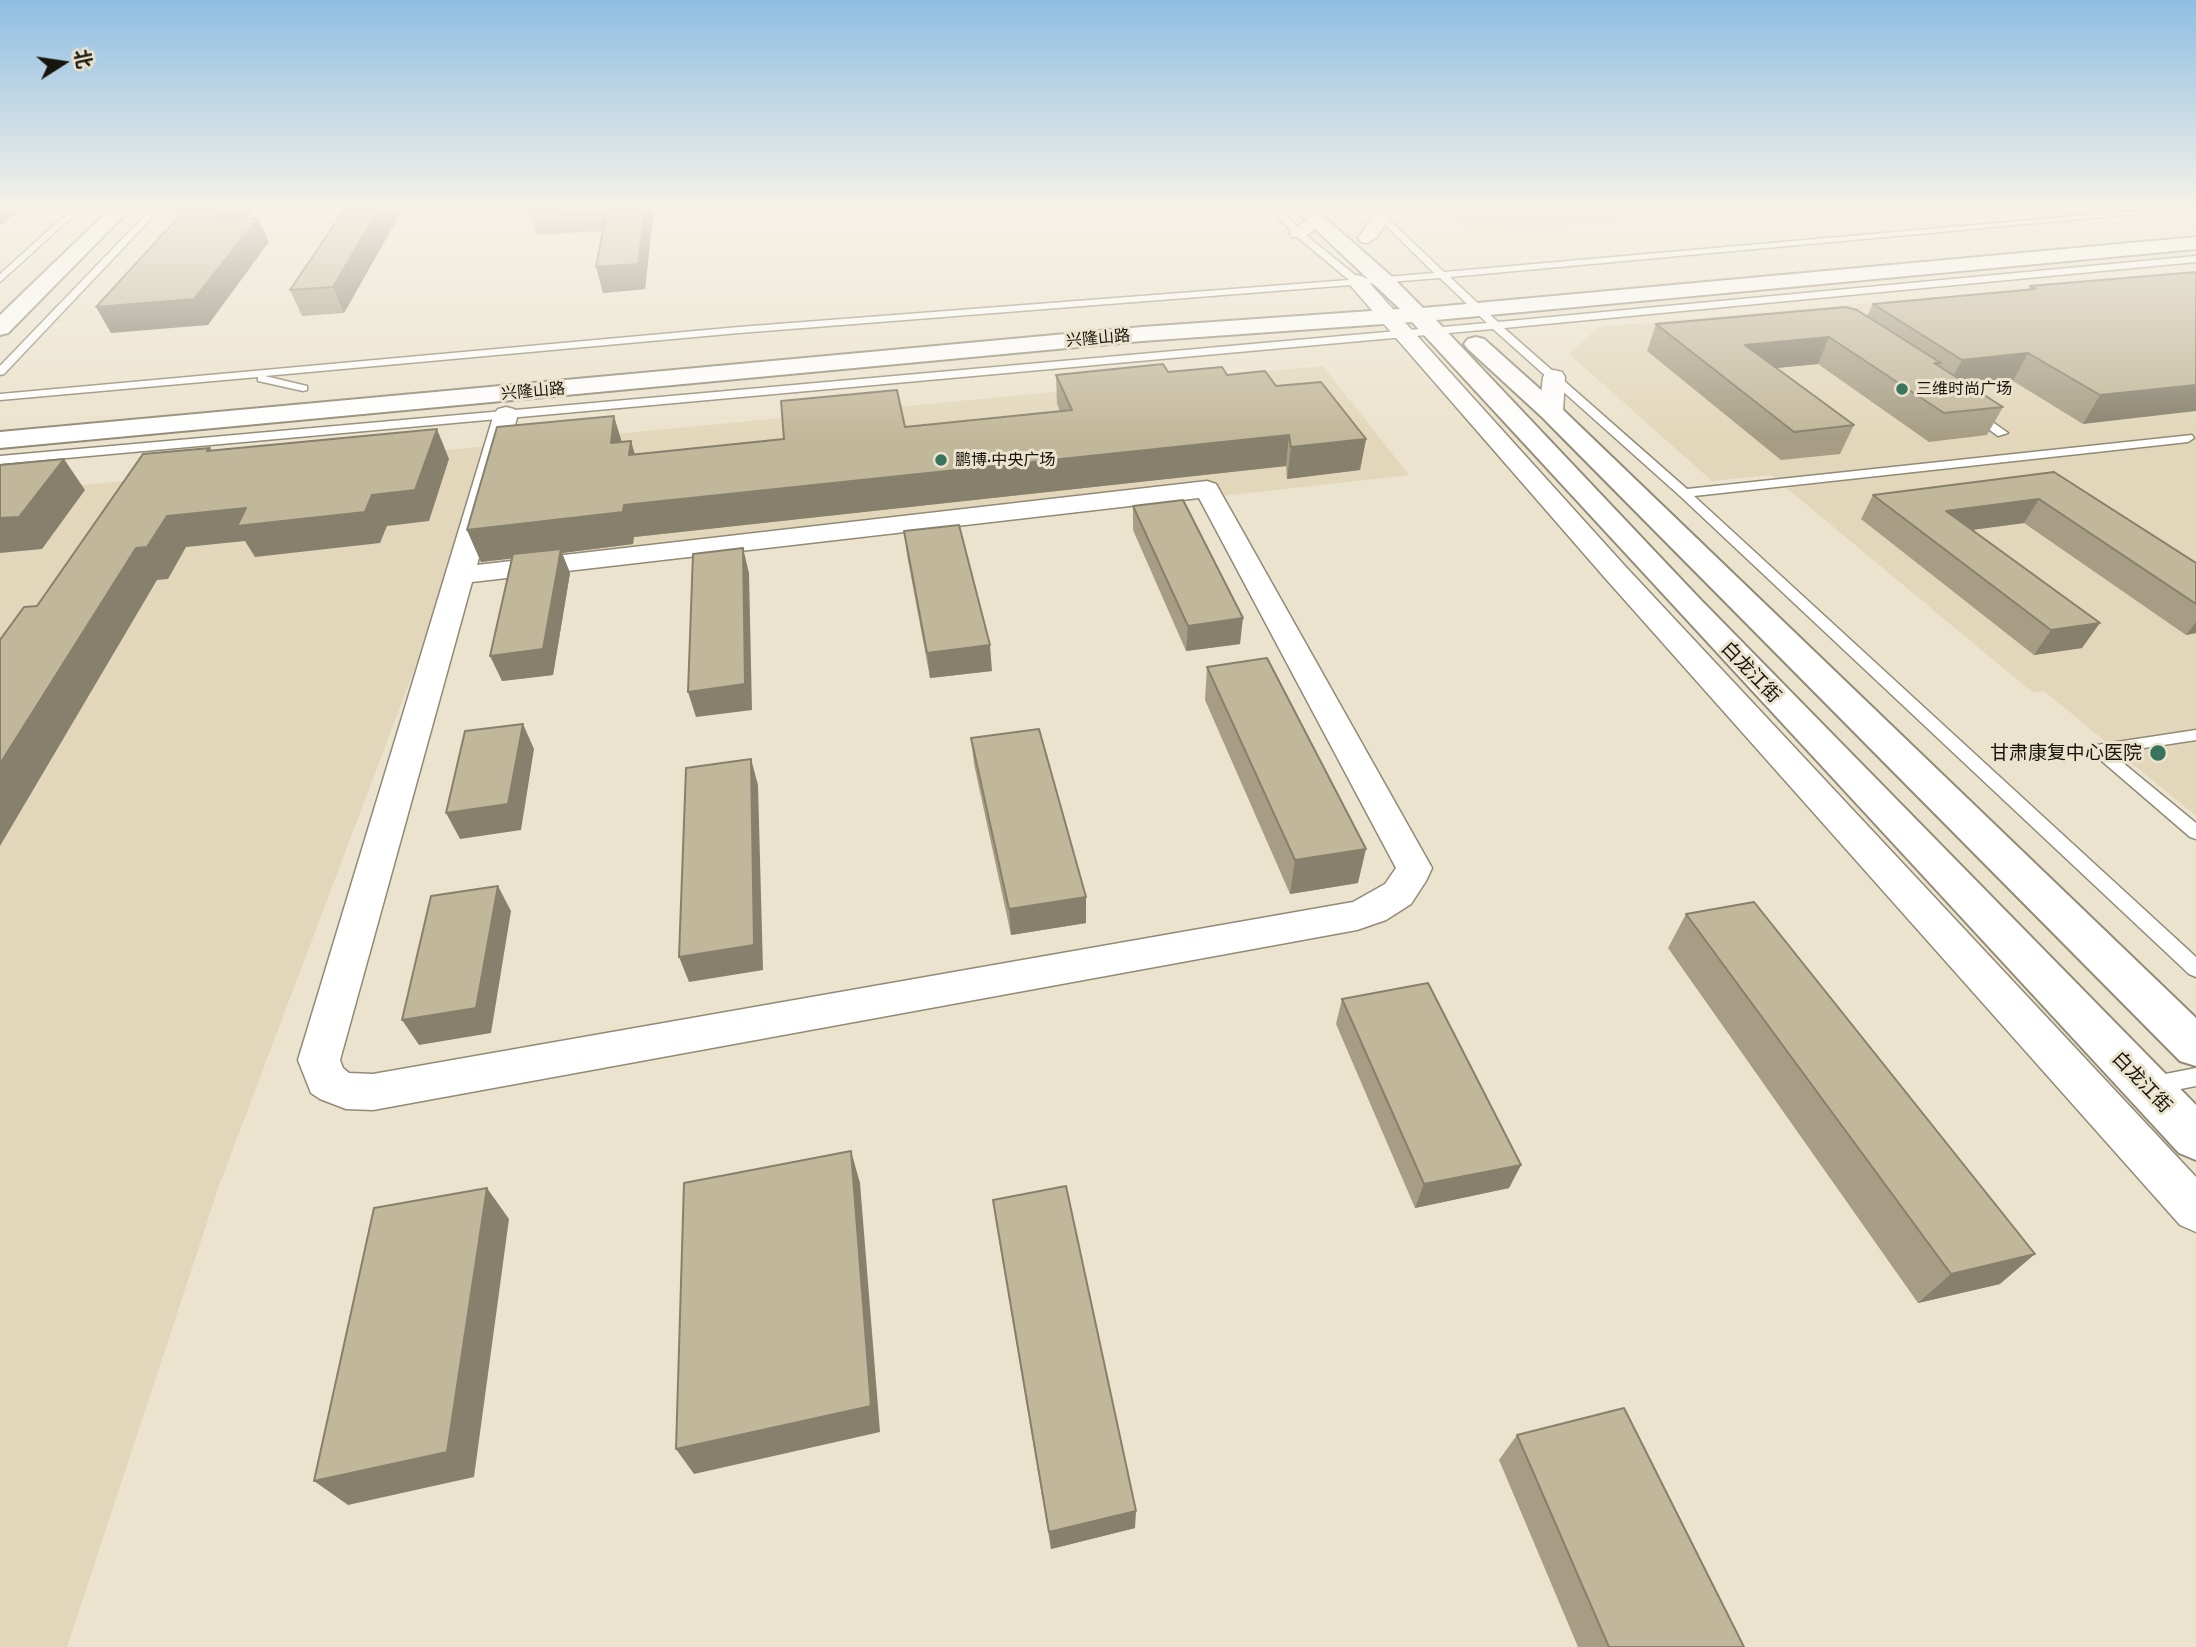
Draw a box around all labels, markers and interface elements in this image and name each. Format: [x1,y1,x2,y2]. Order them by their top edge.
north arrow [28,28,98,98]
text: 北 [71,47,97,70]
street label: 兴隆山路 [1065,326,1131,350]
street label: 兴隆山路 [500,379,566,403]
place label: 三维时尚广场 [1916,379,2012,399]
marker: 三维时尚广场 [1894,381,1910,397]
place label: 鹏博·中央广场 [955,450,1055,470]
marker: 鹏博·中央广场 [933,452,949,468]
street label: 白龙江街 [1716,637,1786,707]
place label: 甘肃康复中心医院 [1990,742,2142,764]
marker: 甘肃康复中心医院 [2148,743,2168,763]
street label: 白龙江街 [2107,1047,2177,1117]

